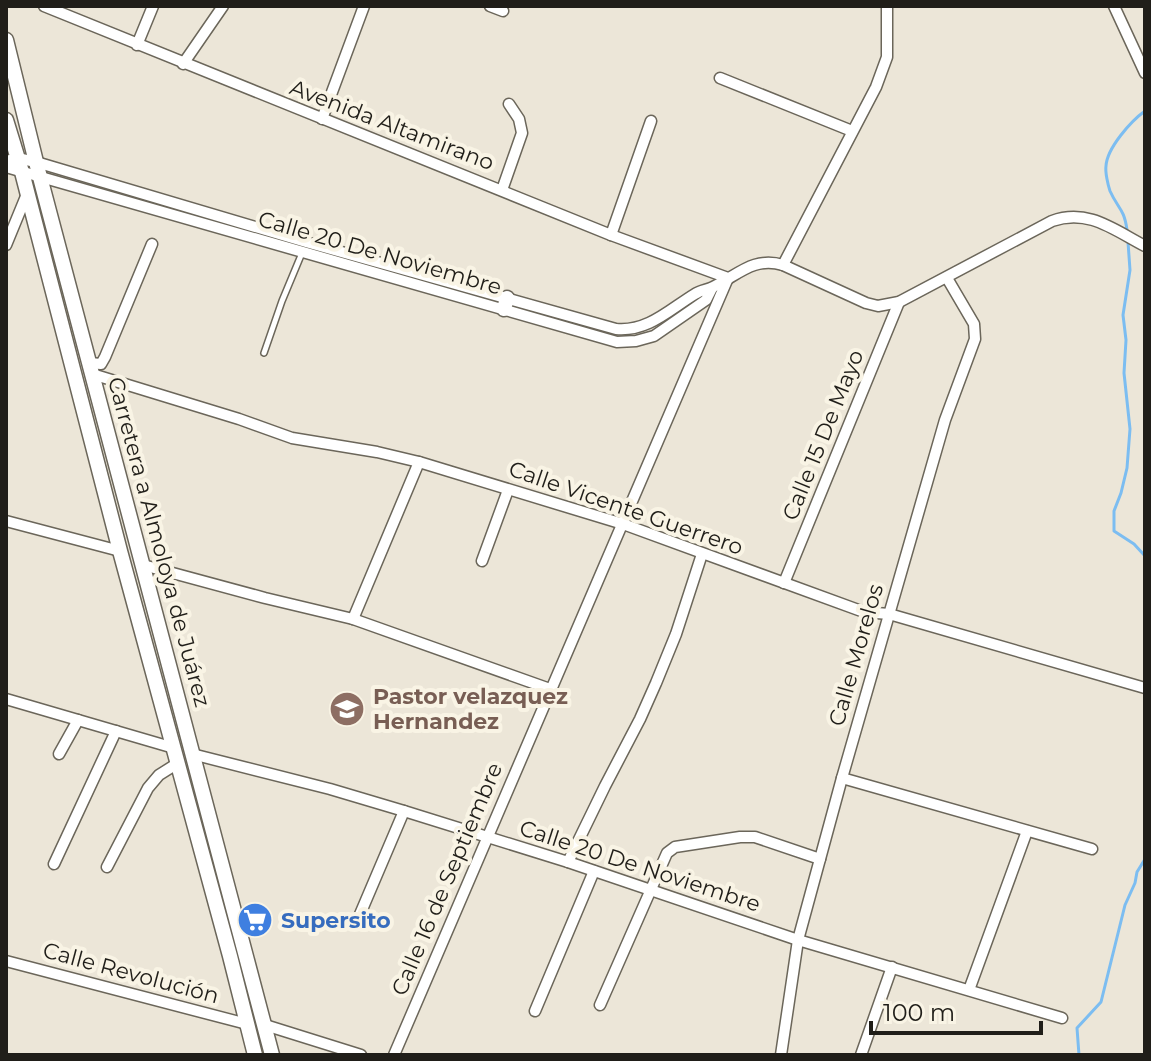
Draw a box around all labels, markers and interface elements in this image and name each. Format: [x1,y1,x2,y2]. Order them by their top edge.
street label: Avenida Altamirano [286,74,498,176]
street label: Calle 20 De Noviembre [255,205,505,301]
street label: Calle 15 De Mayo [776,346,870,524]
street label: Carretera a Almoloya de Juárez [102,374,216,710]
street label: Calle Vicente Guerrero [505,455,747,561]
street label: Calle Morelos [823,581,889,729]
place label: Pastor velazquez Hernandez [373,683,568,735]
school or university icon: Pastor velazquez Hernandez [328,690,366,728]
street label: Calle 16 de Septiembre [386,759,508,999]
street label: Calle 20 De Noviembre [516,814,764,918]
supermarket icon: Supersito [236,901,274,939]
place label: Supersito [281,907,391,934]
street label: Calle Revolución [40,937,222,1009]
scale bar [871,985,1041,1035]
text: 100 m [883,998,955,1027]

